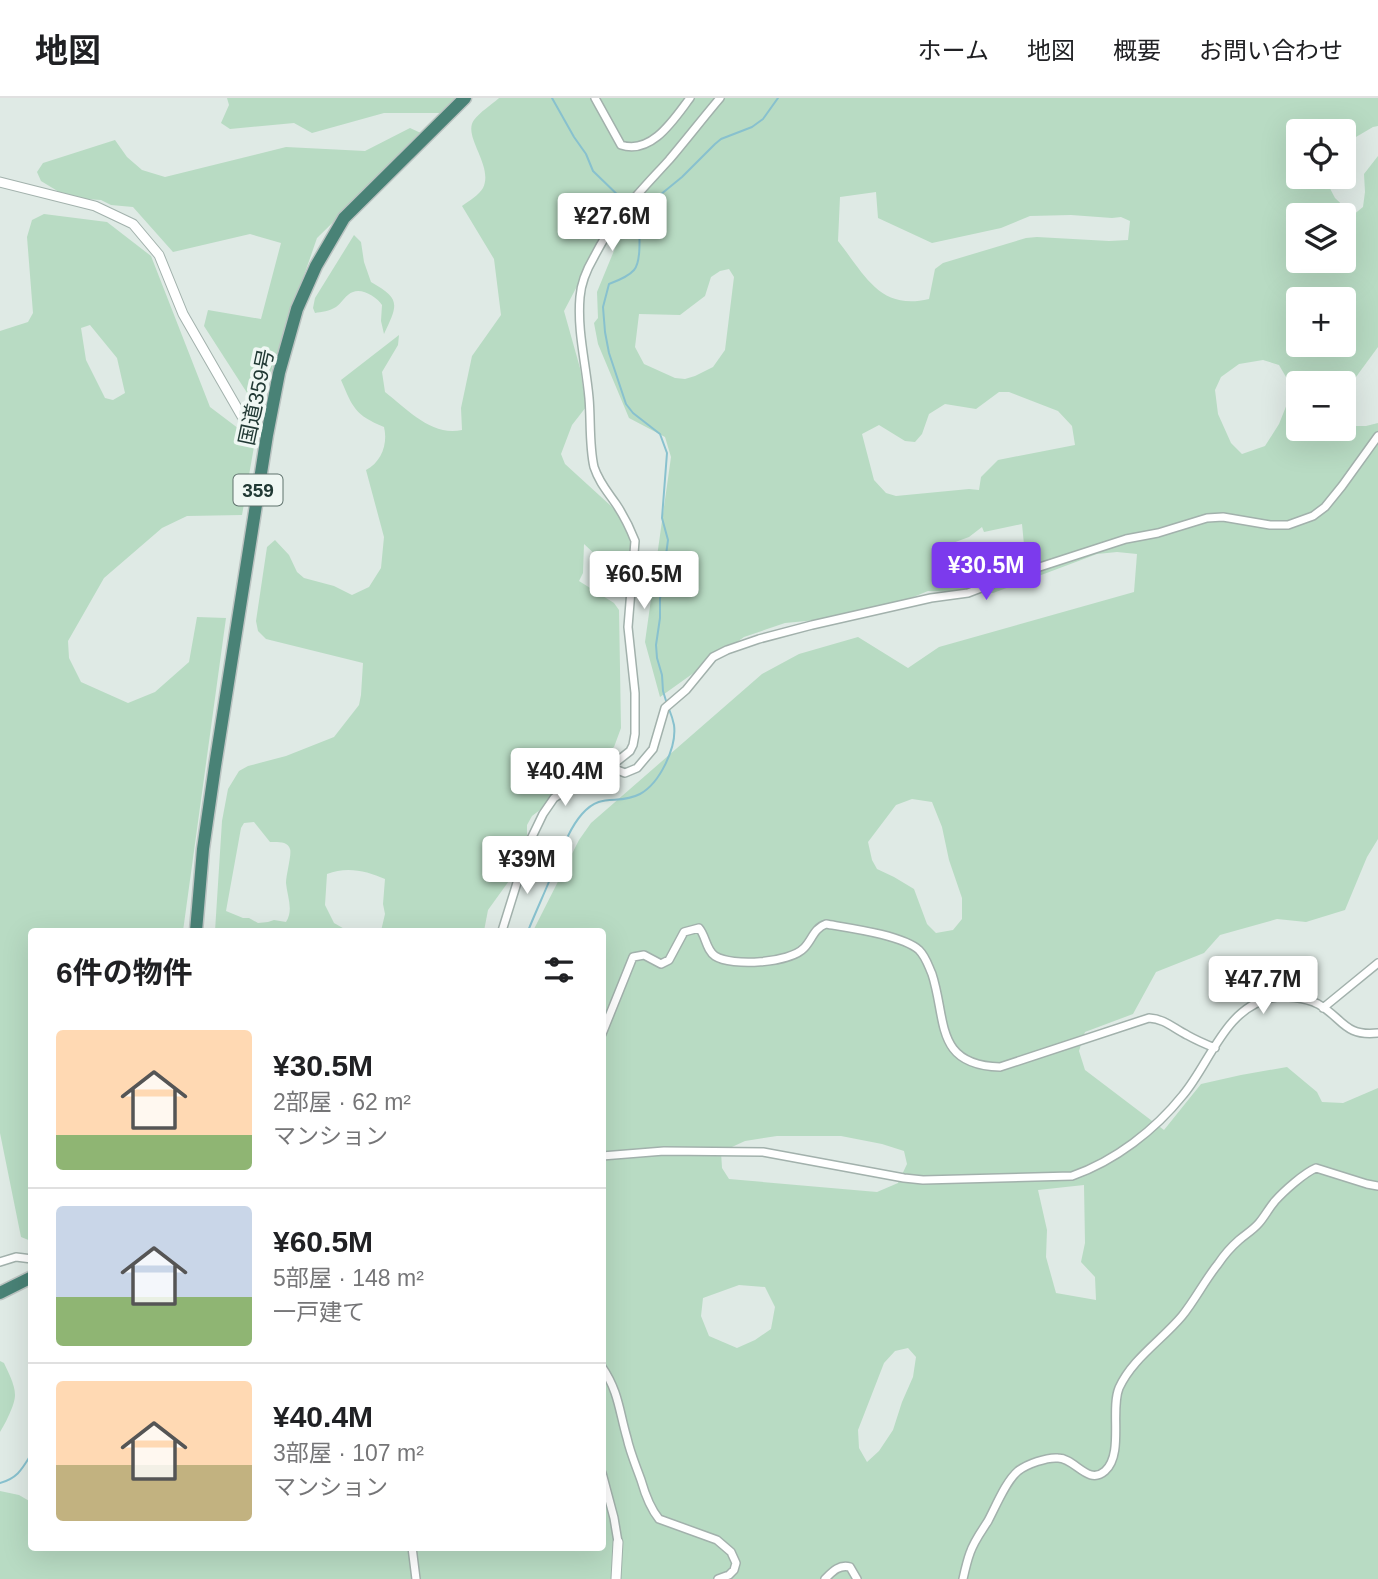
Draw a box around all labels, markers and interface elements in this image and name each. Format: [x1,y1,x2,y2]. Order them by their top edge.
text: 地図 [35,32,101,69]
text: ホーム [918,37,989,64]
text: 地図 [1027,37,1075,64]
text: 概要 [1113,37,1161,64]
text: お問い合わせ [1199,37,1343,64]
map controls [1286,119,1356,441]
button: locate [1286,119,1356,189]
pin: ¥27.6M [555,194,669,253]
text: ¥27.6M [574,203,650,229]
button: layers [1286,203,1356,273]
button: + [1286,287,1356,357]
street label: 国道359号 [235,347,277,447]
button: − [1286,371,1356,441]
road number: 359 [233,474,282,506]
pin: ¥30.5M [929,542,1043,602]
pin: ¥60.5M [587,552,701,611]
text: ¥30.5M [948,552,1024,578]
text: ¥60.5M [606,561,682,587]
pin: ¥40.4M [508,748,622,808]
text: ¥40.4M [527,758,603,784]
pin: ¥39M [486,836,568,896]
text: ¥39M [498,846,556,872]
icon: filters [540,951,578,989]
text: 6件の物件 [56,956,193,989]
pin: ¥47.7M [1206,956,1320,1016]
text: ¥47.7M [1225,966,1301,992]
text: ¥30.5M [273,1049,373,1082]
icon: home [112,1058,196,1142]
text: 2部屋 · 62 m² [273,1089,411,1115]
text: マンション [273,1123,388,1149]
text: ¥60.5M [273,1225,373,1258]
icon: home [112,1234,196,1318]
text: 5部屋 · 148 m² [273,1265,424,1291]
text: 一戸建て [273,1299,365,1325]
text: ¥40.4M [273,1400,373,1433]
icon: home [112,1409,196,1493]
text: 3部屋 · 107 m² [273,1440,424,1466]
text: マンション [273,1474,388,1500]

